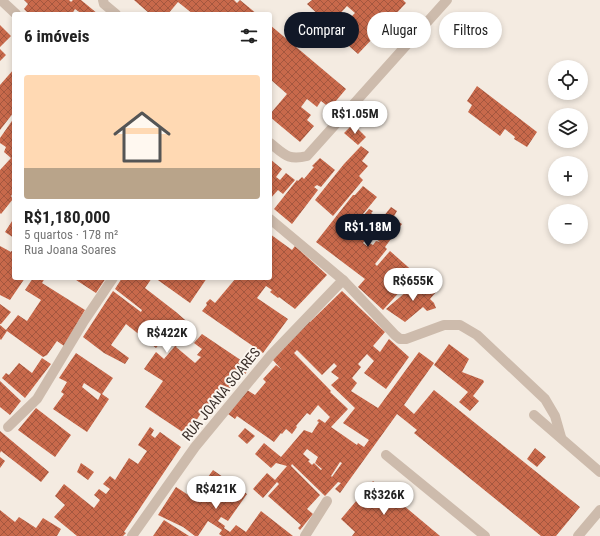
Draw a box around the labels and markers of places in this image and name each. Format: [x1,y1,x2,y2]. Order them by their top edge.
pin: R$1.05M [318,101,392,135]
pin: R$1.18M [331,214,405,248]
pin: R$655K [380,268,446,302]
pin: R$422K [134,320,200,354]
pin: R$421K [183,476,249,510]
pin: R$326K [351,482,417,516]

